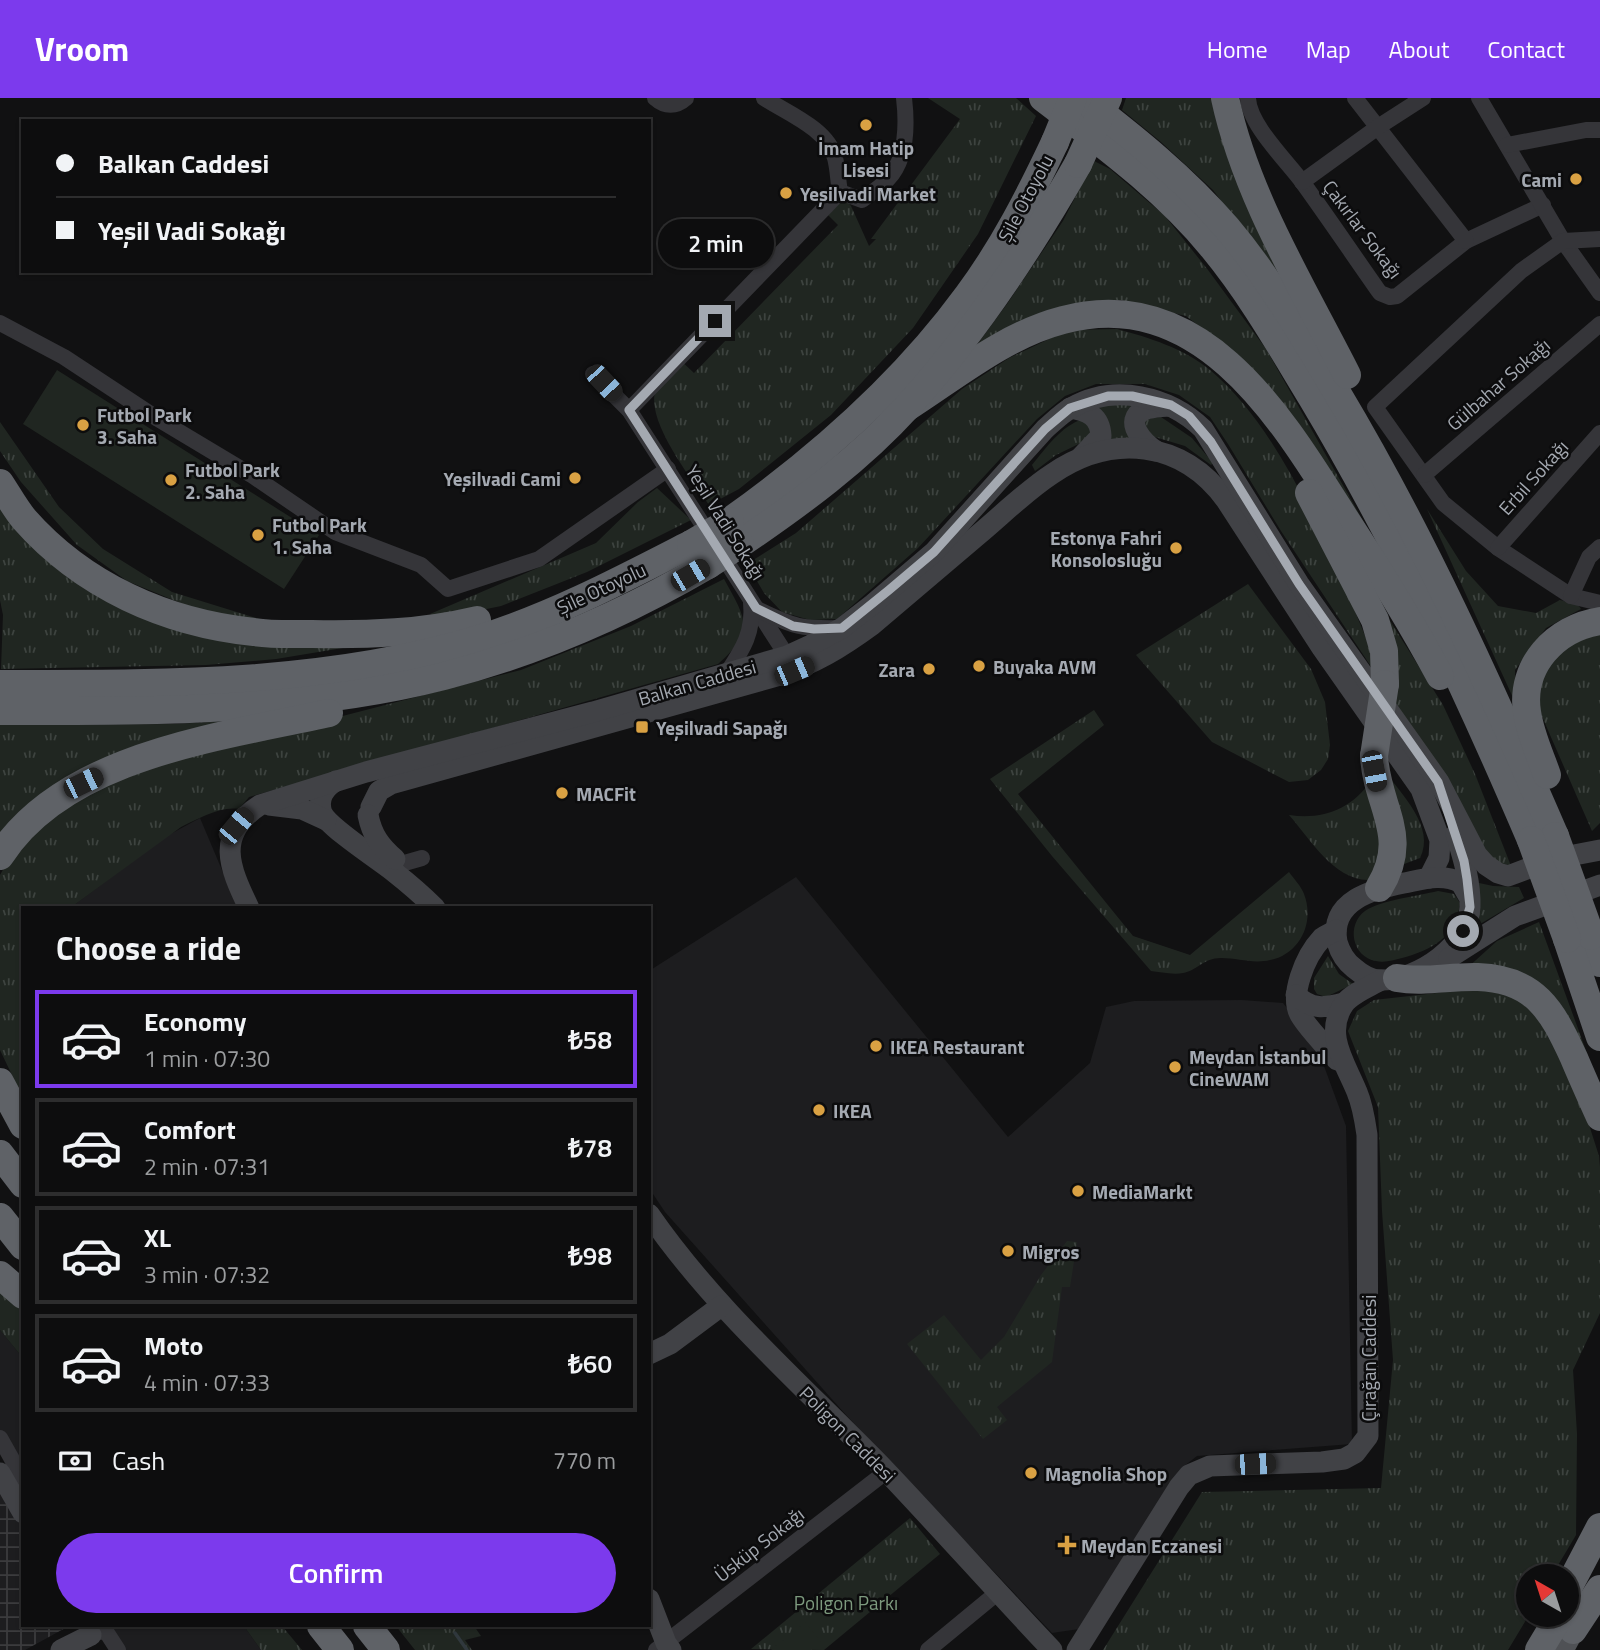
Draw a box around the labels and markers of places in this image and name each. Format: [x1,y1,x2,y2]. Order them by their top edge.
marker: İmam Hatip Lisesi [858,117,874,133]
place label: İmam Hatip Lisesi [818,133,914,184]
place label: Cami [1521,165,1562,194]
marker: Cami [1568,171,1584,187]
place label: Yeşilvadi Market [800,179,936,208]
marker: Yeşilvadi Market [778,185,794,201]
place label: Futbol Park 3. Saha [97,400,192,451]
marker: Futbol Park 3. Saha [75,417,91,433]
place label: Futbol Park 2. Saha [185,455,280,506]
place label: Yeşilvadi Cami [444,464,561,493]
marker: Yeşilvadi Cami [567,470,583,486]
marker: Futbol Park 2. Saha [163,472,179,488]
place label: Futbol Park 1. Saha [272,510,367,561]
place label: Estonya Fahri Konsolosluğu [1050,523,1162,574]
marker: Futbol Park 1. Saha [250,527,266,543]
marker: Estonya Fahri Konsolosluğu [1168,540,1184,556]
place label: Buyaka AVM [993,652,1097,681]
place label: Zara [878,655,915,684]
marker: Buyaka AVM [971,658,987,674]
marker: Zara [921,661,937,677]
place label: Yeşilvadi Sapağı [656,713,788,742]
marker: Yeşilvadi Sapağı [634,719,650,735]
place label: MACFit [576,779,636,808]
marker: MACFit [554,785,570,801]
place label: IKEA Restaurant [890,1032,1025,1061]
marker: IKEA Restaurant [868,1038,884,1054]
place label: Meydan İstanbul CineWAM [1189,1042,1326,1093]
marker: Meydan İstanbul CineWAM [1167,1059,1183,1075]
place label: IKEA [833,1096,872,1125]
marker: IKEA [811,1102,827,1118]
place label: MediaMarkt [1092,1177,1193,1206]
marker: MediaMarkt [1070,1183,1086,1199]
place label: Migros [1022,1237,1080,1266]
marker: Migros [1000,1243,1016,1259]
place label: Magnolia Shop [1045,1459,1167,1488]
marker: Magnolia Shop [1023,1465,1039,1481]
place label: Meydan Eczanesi [1081,1531,1222,1560]
marker: Meydan Eczanesi [1059,1537,1075,1553]

